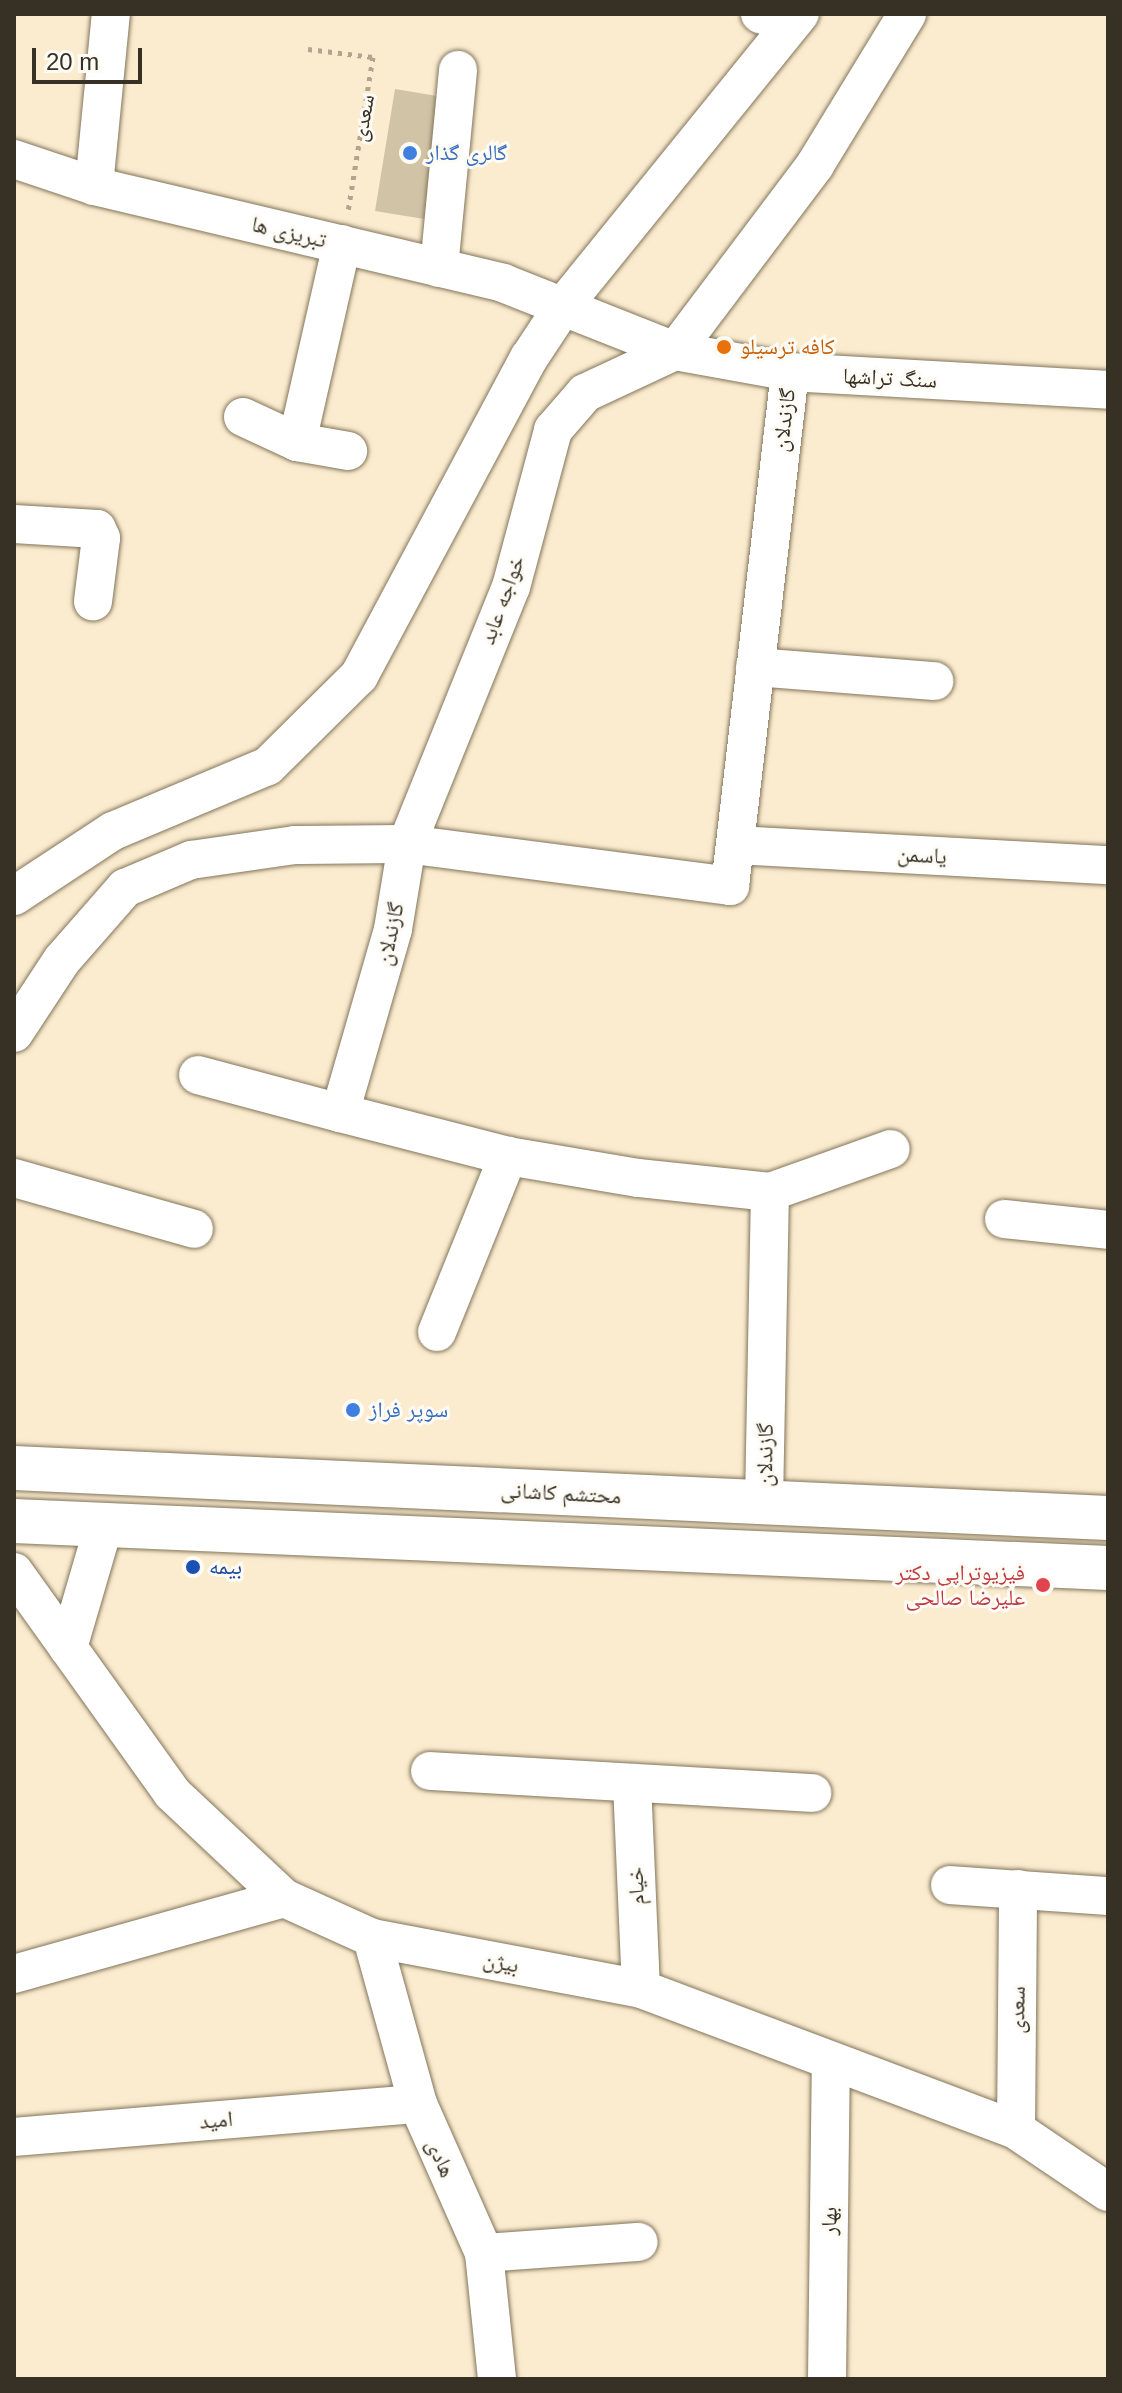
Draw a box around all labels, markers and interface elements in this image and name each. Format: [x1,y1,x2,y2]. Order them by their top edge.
scale bar [36,32,146,82]
text: 20 m [46,48,99,75]
street label: سعدی [346,92,380,144]
place label: گالری گذار [426,140,507,166]
marker: گالری گذار [401,144,419,162]
street label: تبریزی ها [249,211,329,253]
place label: کافه ترسیلو [740,334,835,360]
marker: کافه ترسیلو [715,338,733,356]
street label: سنگ تراشها [842,362,938,394]
street label: گازندلان [767,387,801,453]
street label: خواجه عابد [474,552,530,648]
street label: یاسمن [897,841,947,869]
street label: گازندلان [370,900,410,968]
place label: سوپر فراز [369,1397,448,1423]
marker: سوپر فراز [344,1401,362,1419]
street label: گازندلان [751,1423,779,1487]
street label: محتشم کاشانی [500,1477,622,1509]
place label: بیمه [209,1554,242,1580]
marker: بیمه [184,1558,202,1576]
place label: فیزیوتراپی دکتر علیرضا صالحی [896,1559,1025,1610]
marker: فیزیوتراپی دکتر علیرضا صالحی [1032,1574,1054,1596]
street label: خیام [622,1866,650,1906]
street label: بیژن [481,1946,521,1978]
street label: سعدی [1003,1986,1031,2034]
street label: امید [198,2105,234,2135]
street label: هادی [421,2135,461,2181]
street label: بهار [816,2207,842,2235]

